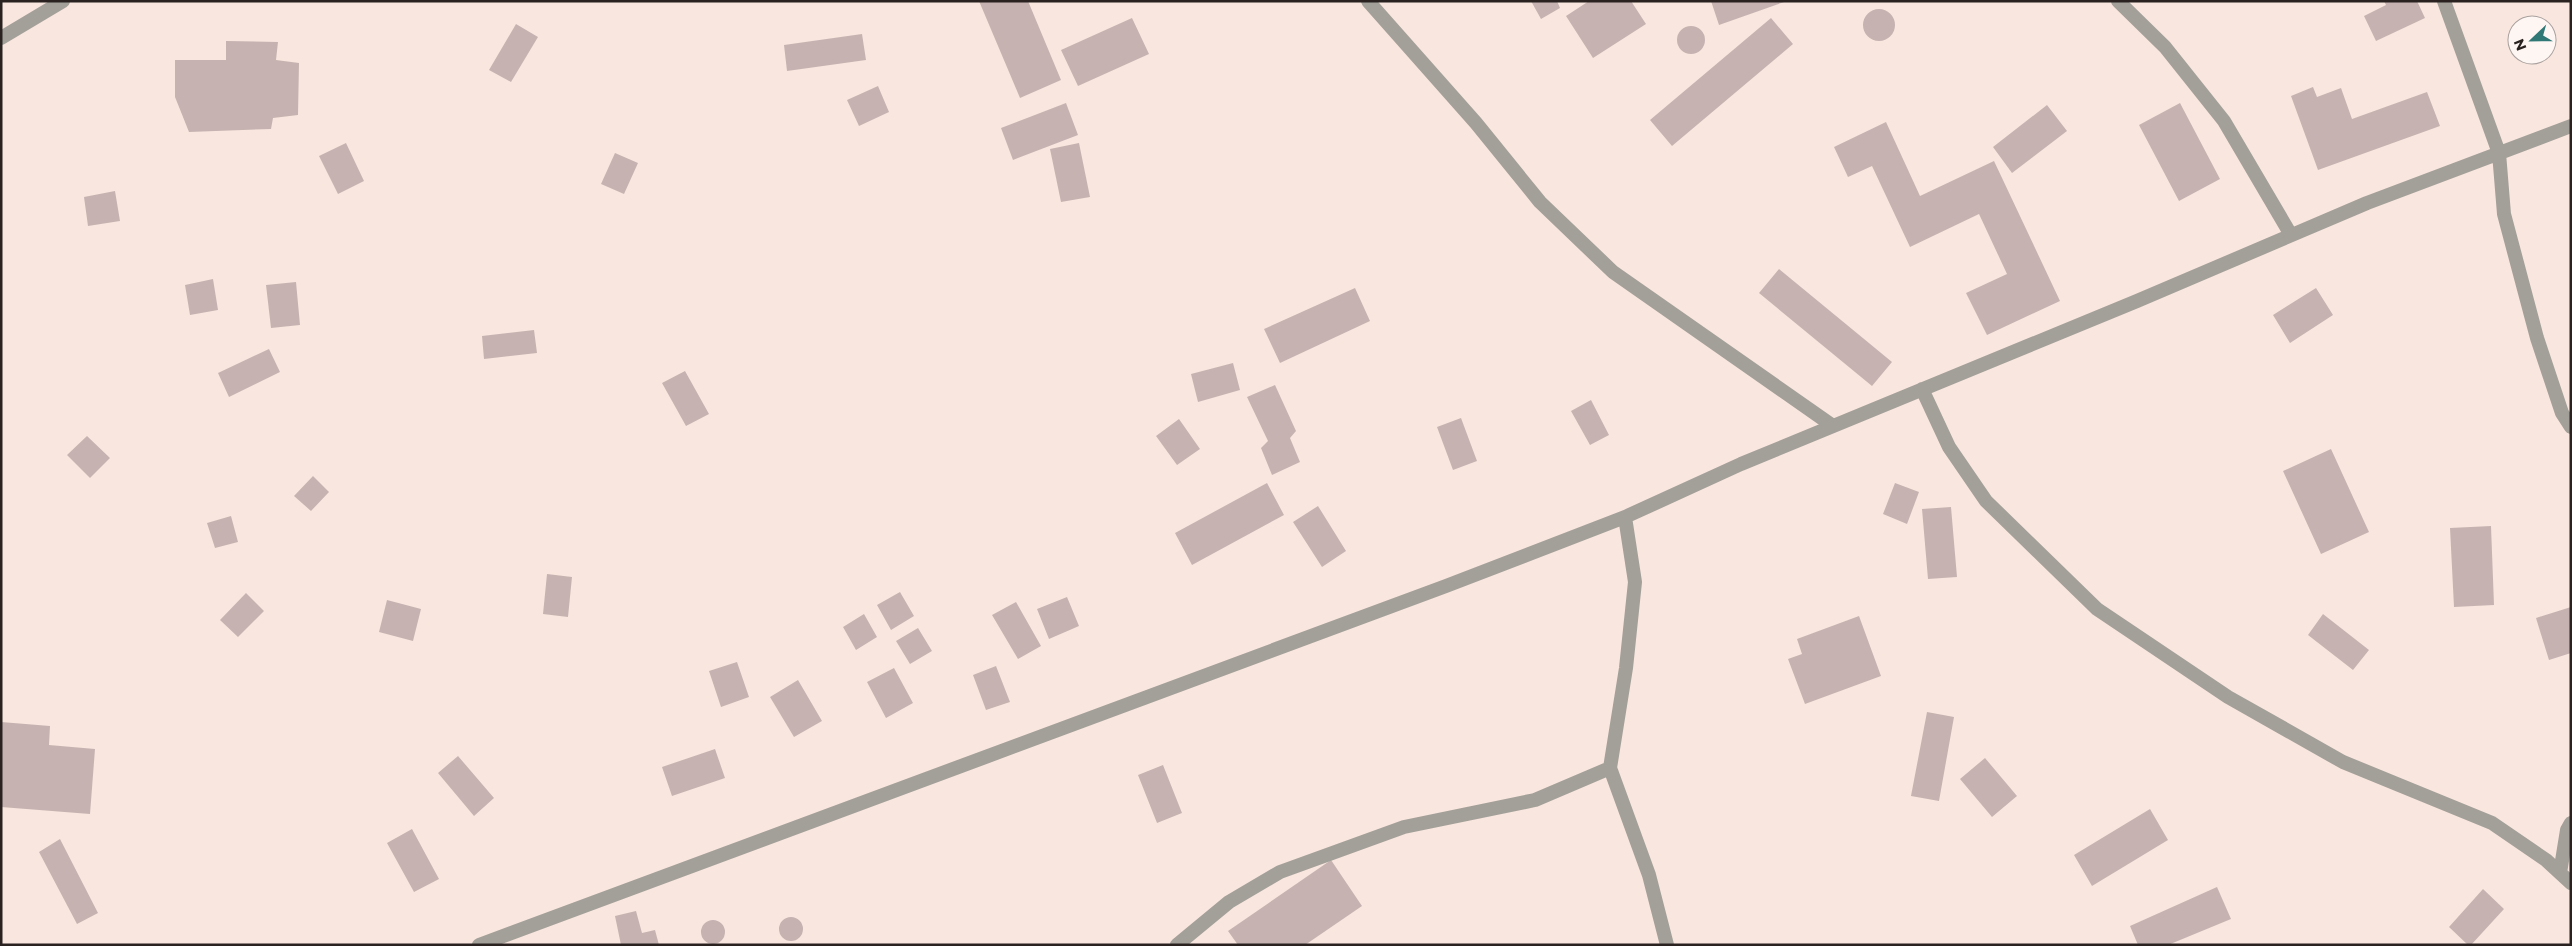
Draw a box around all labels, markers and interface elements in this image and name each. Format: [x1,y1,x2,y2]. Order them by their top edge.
north arrow [2507,15,2557,65]
text: N [2509,36,2530,53]

